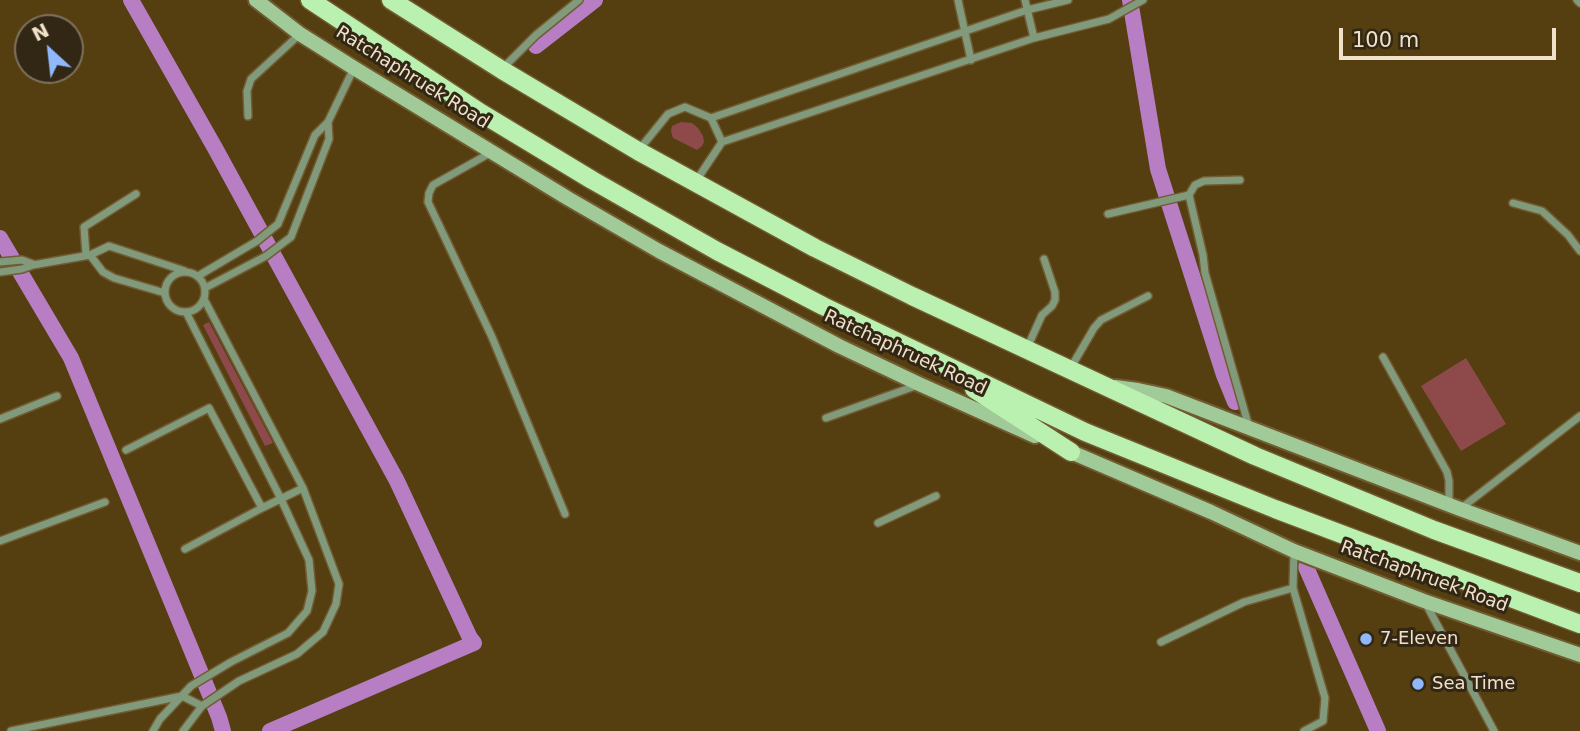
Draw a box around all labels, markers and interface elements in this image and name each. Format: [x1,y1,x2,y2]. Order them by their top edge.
north arrow [14,14,84,84]
scale bar [1342,14,1559,58]
text: N [28,19,52,45]
street label: Ratchaphruek Road [331,22,493,134]
text: 100 m [1352,28,1419,52]
street label: Ratchaphruek Road [820,306,990,400]
street label: Ratchaphruek Road [1337,537,1511,617]
place label: 7-Eleven [1380,628,1459,650]
marker: 7-Eleven [1358,631,1374,647]
place label: Sea Time [1432,673,1515,695]
marker: Sea Time [1410,676,1426,692]

